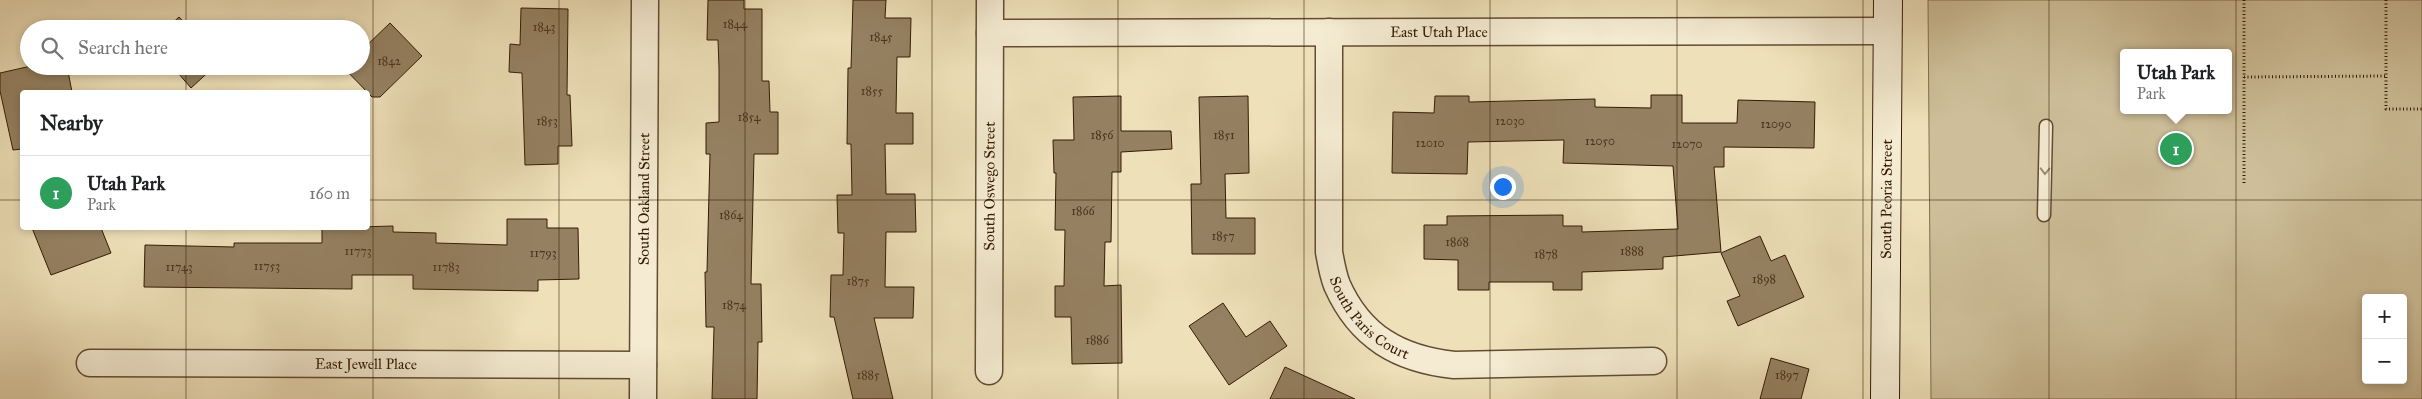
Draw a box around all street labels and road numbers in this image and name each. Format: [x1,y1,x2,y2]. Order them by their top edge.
street label: East Utah Place [1390,23,1488,41]
street label: South Oswego Street [980,121,999,251]
street label: South Oakland Street [635,132,653,265]
street label: South Peoria Street [1877,138,1896,259]
street label: South Paris Court [1326,274,1412,363]
street label: East Jewell Place [315,355,417,374]

